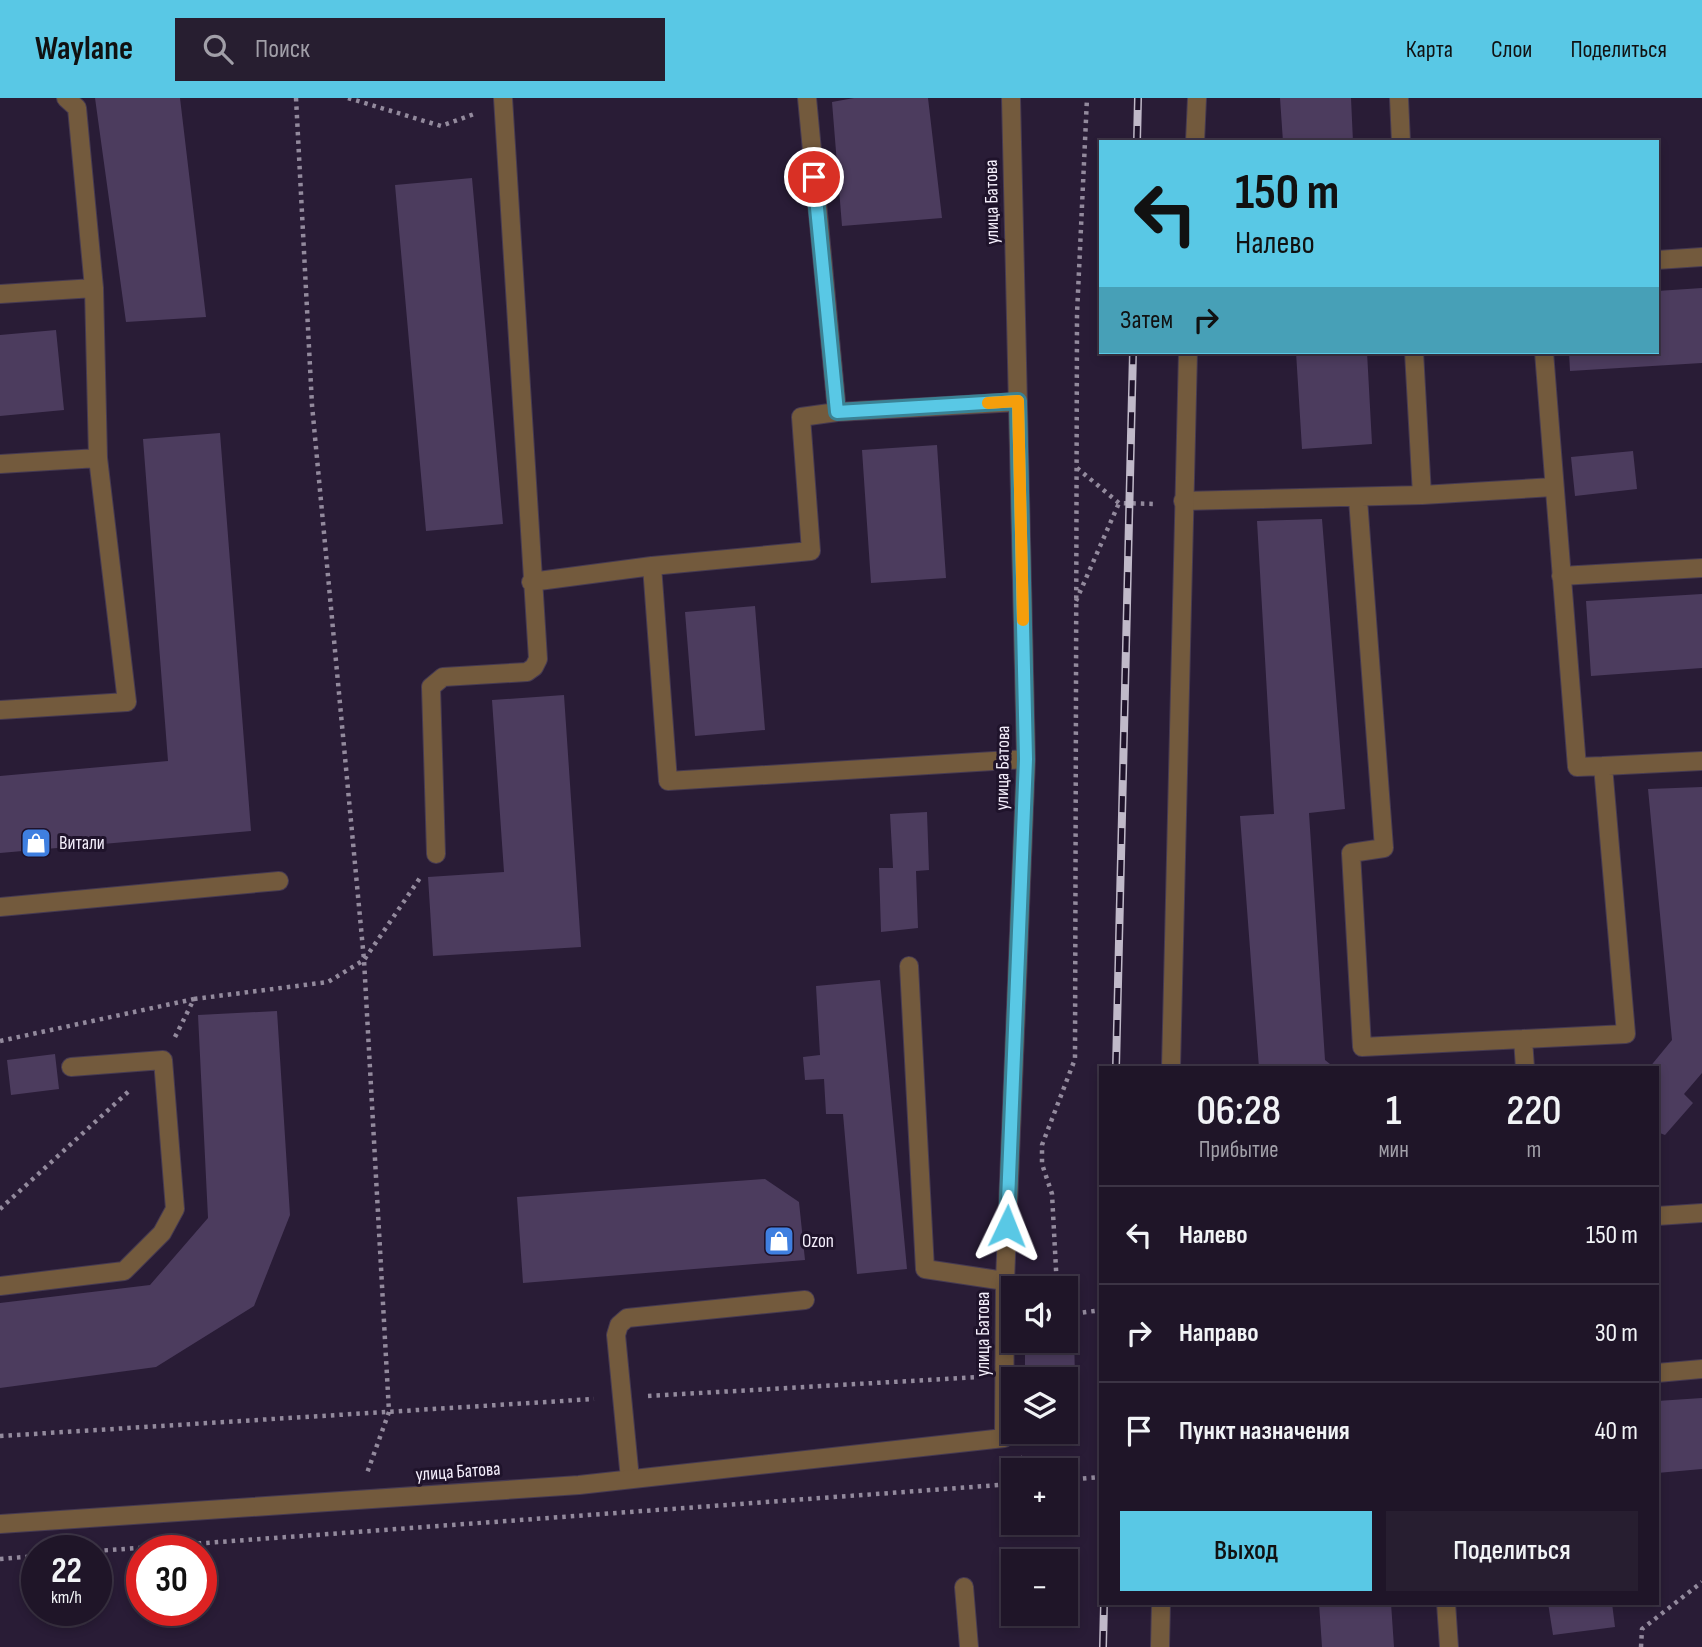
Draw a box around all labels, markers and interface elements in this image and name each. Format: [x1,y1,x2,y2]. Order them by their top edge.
search box [175,18,665,81]
text: Waylane [35,29,133,69]
icon: search [199,30,237,68]
text: Поиск [255,34,310,65]
text: Карта [1406,35,1453,64]
text: Слои [1491,35,1532,64]
text: Поделиться [1570,35,1667,64]
pin [784,147,844,207]
icon: arrive [795,158,833,196]
street label: улица Батова [980,159,1004,245]
text: 150 m [1235,164,1339,223]
icon: left [1120,168,1211,259]
text: Налево [1235,224,1315,263]
icon: right [1187,301,1225,339]
text: Затем [1120,305,1173,336]
street label: улица Батова [991,725,1015,811]
shop icon: Витали [19,826,53,860]
place label: Витали [59,832,105,855]
text: 06:28 [1196,1086,1281,1137]
text: 1 [1386,1086,1401,1137]
text: 220 [1506,1086,1562,1137]
text: Прибытие [1199,1136,1279,1164]
text: мин [1378,1136,1409,1164]
text: m [1527,1136,1541,1164]
position arrow [970,1189,1044,1263]
icon: left [1120,1216,1158,1254]
text: Налево [1179,1220,1248,1251]
text: 150 m [1586,1220,1638,1251]
shop icon: Ozon [762,1224,796,1258]
place label: Ozon [802,1230,834,1253]
map controls [1001,1276,1078,1626]
button: sound [1001,1276,1078,1353]
street label: улица Батова [972,1292,995,1376]
icon: right [1120,1314,1158,1352]
text: Направо [1179,1318,1258,1349]
text: 30 m [1595,1318,1638,1349]
button: layers [1001,1367,1078,1444]
icon: arrive [1120,1412,1158,1450]
text: Пункт назначения [1179,1416,1350,1447]
text: 40 m [1595,1416,1638,1447]
street label: улица Батова [415,1458,501,1486]
button: + [1001,1458,1078,1535]
button: Выход [1120,1511,1372,1591]
button: Поделиться [1386,1511,1638,1591]
speed limit sign: 30 [126,1535,217,1626]
button: − [1001,1549,1078,1626]
text: 22 [51,1550,82,1593]
text: km/h [51,1587,82,1608]

